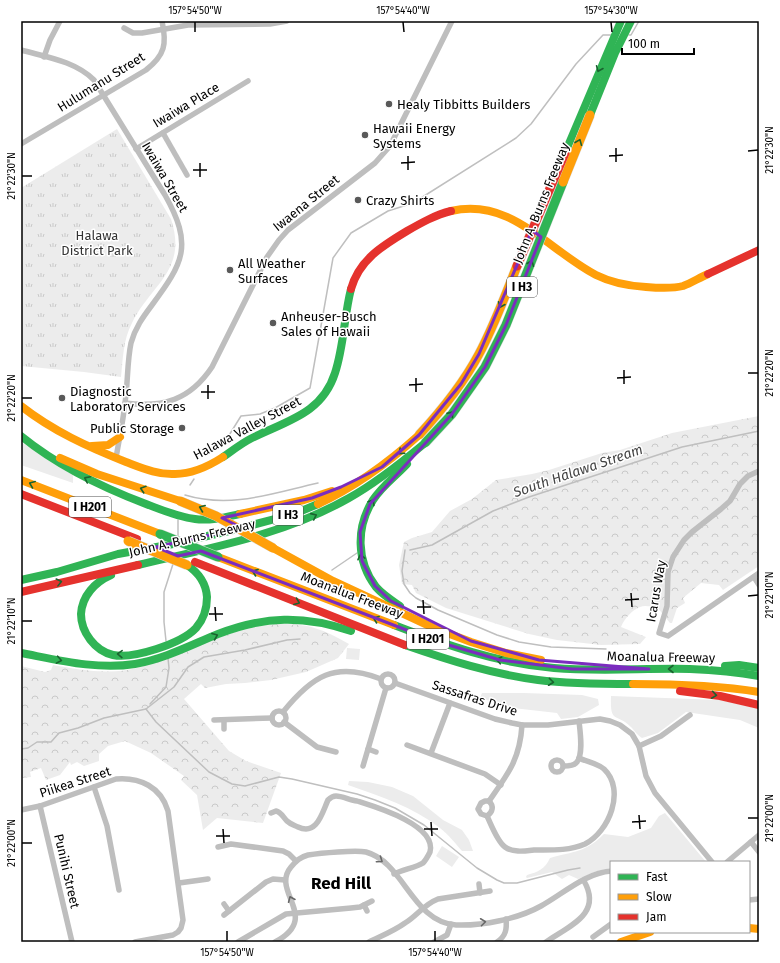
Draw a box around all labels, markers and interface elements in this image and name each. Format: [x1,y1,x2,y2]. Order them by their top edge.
text: 157°54'50"W [168,5,223,17]
text: 157°54'40"W [376,5,431,17]
text: 157°54'30"W [584,5,639,17]
scale bar [622,30,694,56]
text: 100 m [628,37,660,51]
street label: Hulumanu Street [55,49,148,115]
one-way arrow [596,66,604,73]
street label: Iwaiwa Place [150,79,222,131]
place label: Healy Tibbitts Builders [397,97,530,112]
marker: Healy Tibbitts Builders [384,99,394,109]
place label: Hawaii Energy Systems [373,121,456,151]
text: 21°22'30"N [764,126,776,174]
marker: Hawaii Energy Systems [360,130,370,140]
street label: Iwaiwa Street [139,139,191,215]
one-way arrow [575,139,583,146]
street label: John A. Burns Freeway [510,140,572,266]
text: 21°22'30"N [6,152,18,200]
street label: Iwaena Street [270,172,342,234]
place label: Crazy Shirts [366,193,434,208]
marker: Crazy Shirts [353,195,363,205]
park label: Halawa District Park [61,228,133,258]
place label: All Weather Surfaces [238,256,306,286]
one-way arrow [527,259,535,266]
marker: All Weather Surfaces [225,265,235,275]
road number: I H3 [507,277,537,297]
one-way arrow [498,301,506,308]
place label: Anheuser-Busch Sales of Hawaii [281,309,377,339]
marker: Anheuser-Busch Sales of Hawaii [268,318,278,328]
text: 21°22'20"N [764,349,776,397]
text: 21°22'20"N [6,374,18,422]
place label: Diagnostic Laboratory Services [70,384,186,414]
marker: Diagnostic Laboratory Services [57,393,67,403]
street label: Halawa Valley Street [191,393,304,463]
one-way arrow [446,411,453,419]
place label: Public Storage [90,421,174,436]
marker: Public Storage [177,423,187,433]
water label: South Hālawa Stream [510,441,645,501]
one-way arrow [398,447,406,454]
one-way arrow [84,476,91,484]
one-way arrow [29,481,36,489]
one-way arrow [139,485,146,494]
road number: I H201 [69,497,111,517]
one-way arrow [367,499,375,506]
one-way arrow [199,505,206,513]
road number: I H3 [273,505,303,525]
one-way arrow [311,512,318,520]
street label: John A. Burns Freeway [127,516,257,560]
one-way arrow [358,553,366,560]
street label: Icarus Way [643,558,669,623]
one-way arrow [251,568,258,576]
street label: Moanalua Freeway [299,569,406,622]
text: 21°22'10"N [764,572,776,618]
one-way arrow [56,579,62,587]
text: 21°22'10"N [6,598,18,644]
one-way arrow [293,598,300,606]
one-way arrow [372,615,379,623]
road number: I H201 [407,629,449,649]
one-way arrow [210,633,218,641]
street label: Moanalua Freeway [607,649,716,665]
one-way arrow [117,650,123,659]
one-way arrow [56,655,62,664]
one-way arrow [496,656,502,665]
one-way arrow [668,665,674,673]
street label: Sassafras Drive [430,677,520,719]
one-way arrow [548,677,554,686]
one-way arrow [711,690,717,699]
street label: Piikea Street [37,763,113,801]
text: 21°22'00"N [764,794,776,842]
text: 21°22'00"N [6,819,18,867]
street label: Punihi Street [51,832,83,910]
one-way arrow [375,855,382,862]
legend [610,861,750,933]
text: Fast [646,870,668,884]
district label: Red Hill [311,873,372,894]
text: Slow [646,890,672,904]
one-way arrow [288,895,296,903]
text: Jam [646,910,666,924]
one-way arrow [480,918,486,927]
text: 157°54'50"W [200,947,255,959]
text: 157°54'40"W [408,947,463,959]

